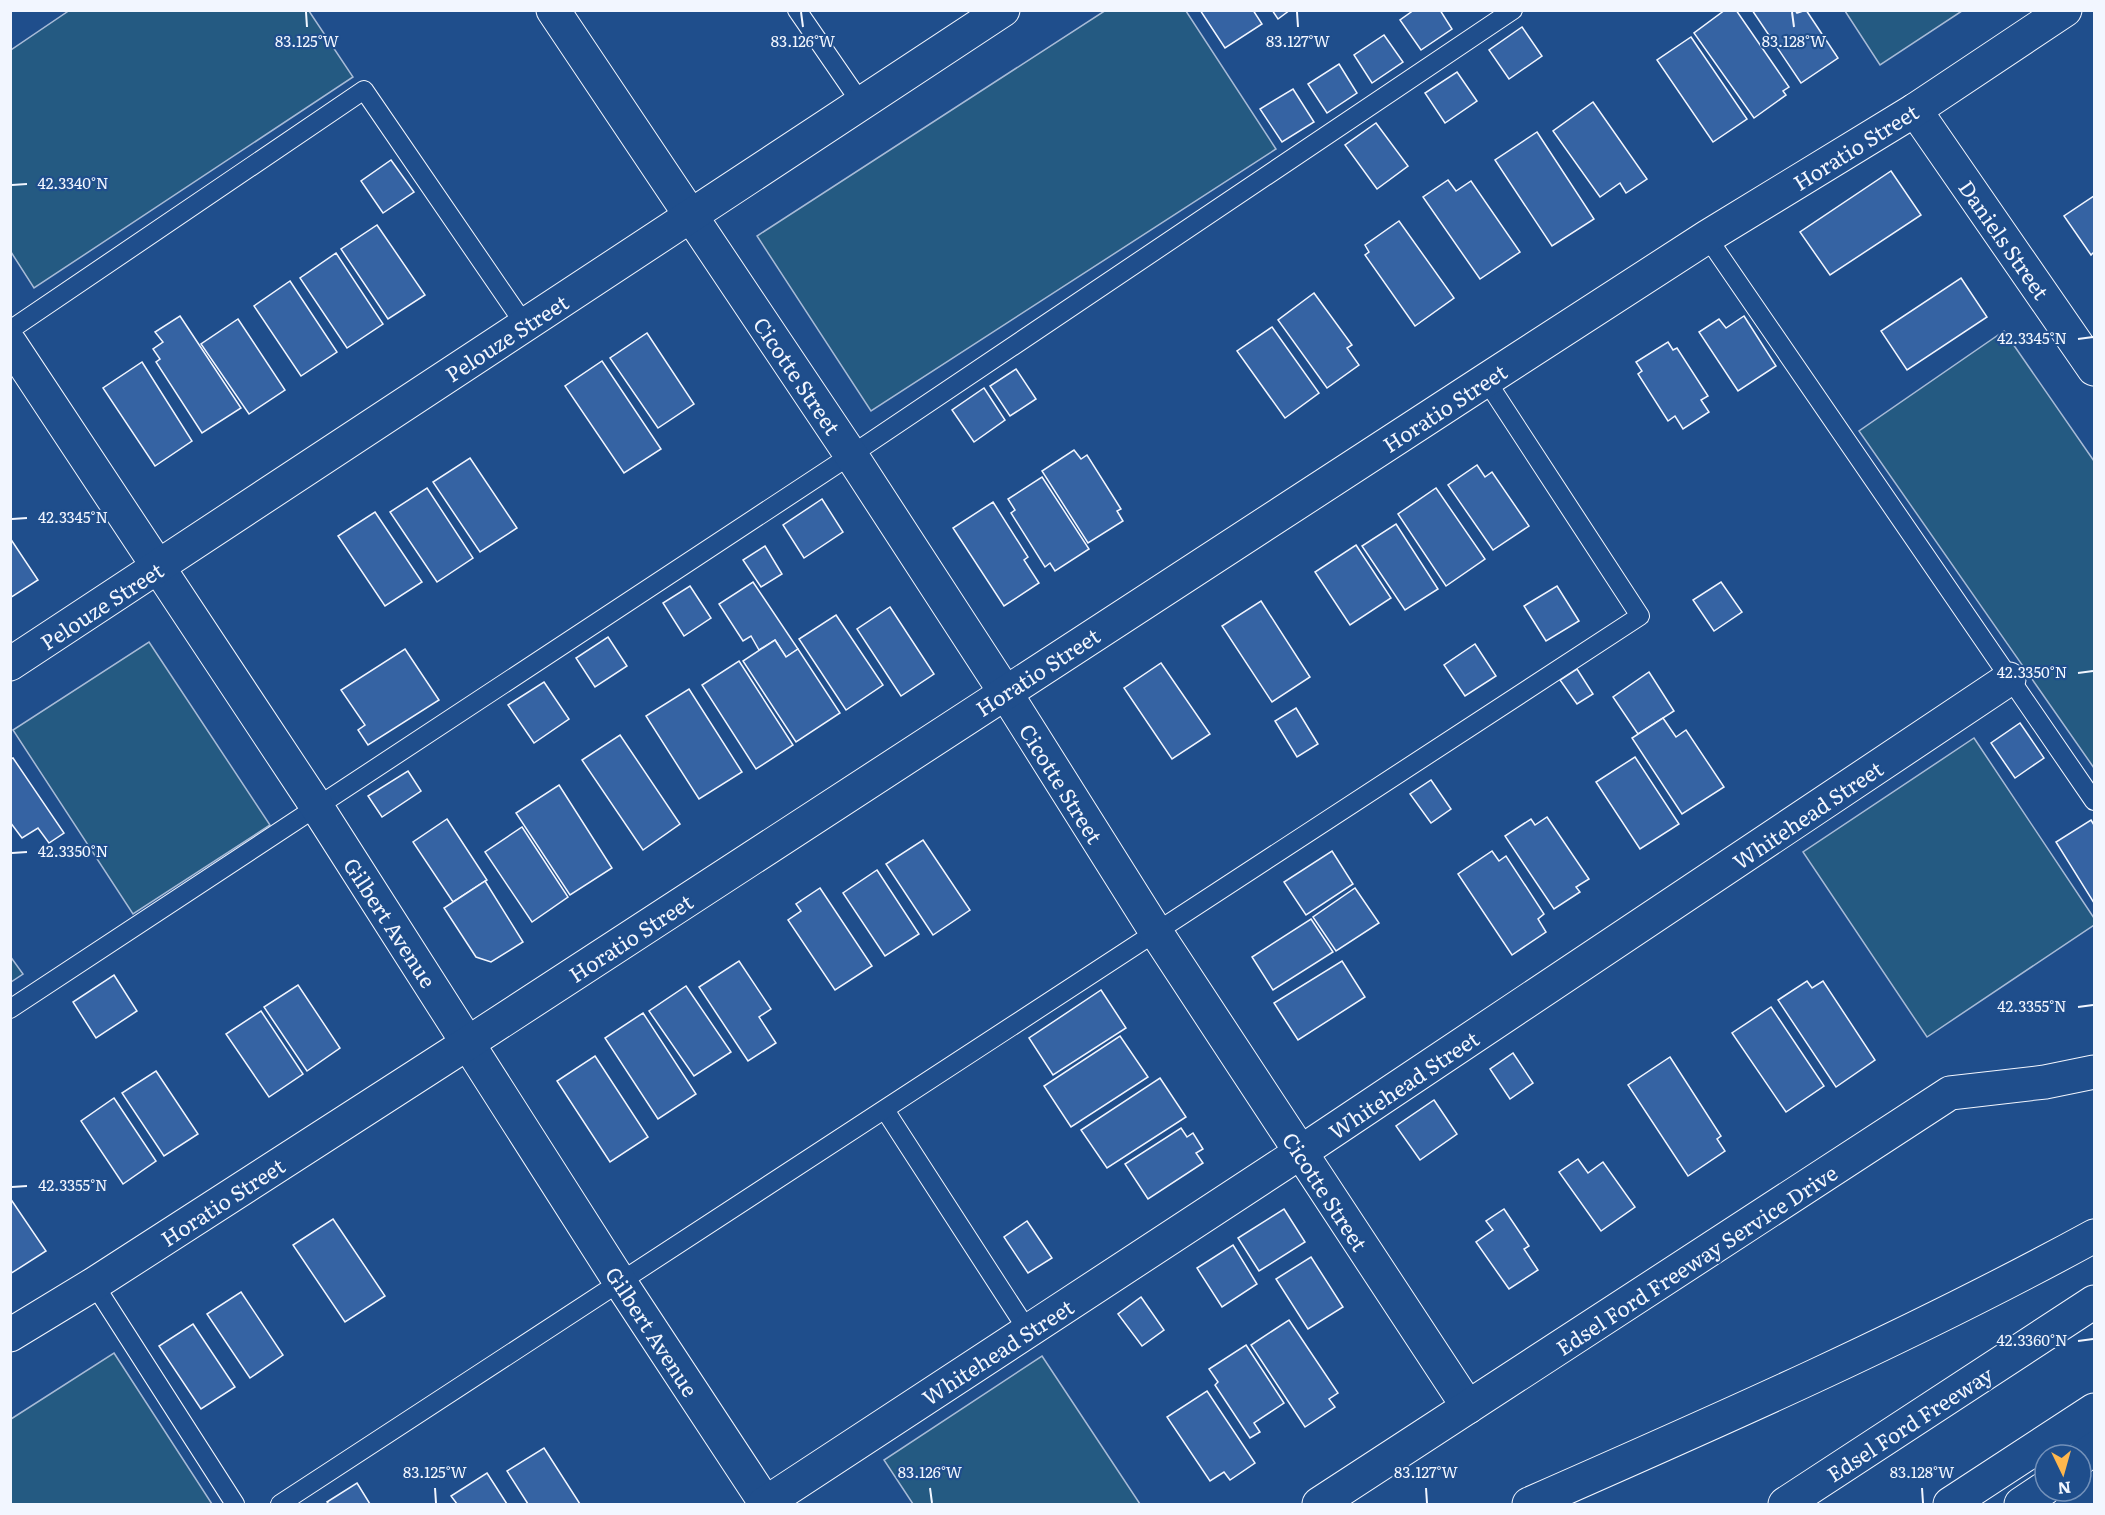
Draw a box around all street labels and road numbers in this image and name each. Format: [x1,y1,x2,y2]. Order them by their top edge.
street label: Horatio Street [1786,95,1924,197]
street label: Daniels Street [1952,173,2058,305]
street label: Pelouze Street [438,285,574,388]
street label: Cicotte Street [747,310,849,440]
street label: Horatio Street [1376,355,1512,459]
street label: Pelouze Street [33,553,169,656]
street label: Horatio Street [969,619,1105,723]
street label: Cicotte Street [1013,717,1111,849]
street label: Whitehead Street [1726,752,1889,876]
street label: Gilbert Avenue [337,851,445,993]
street label: Horatio Street [562,885,698,989]
street label: Whitehead Street [1322,1022,1485,1146]
street label: Cicotte Street [1276,1125,1376,1257]
street label: Horatio Street [154,1149,290,1253]
street label: Edsel Ford Freeway Service Drive [1549,1156,1843,1362]
street label: Gilbert Avenue [599,1260,707,1402]
street label: Whitehead Street [915,1290,1079,1412]
street label: Edsel Ford Freeway [1820,1357,1999,1488]

